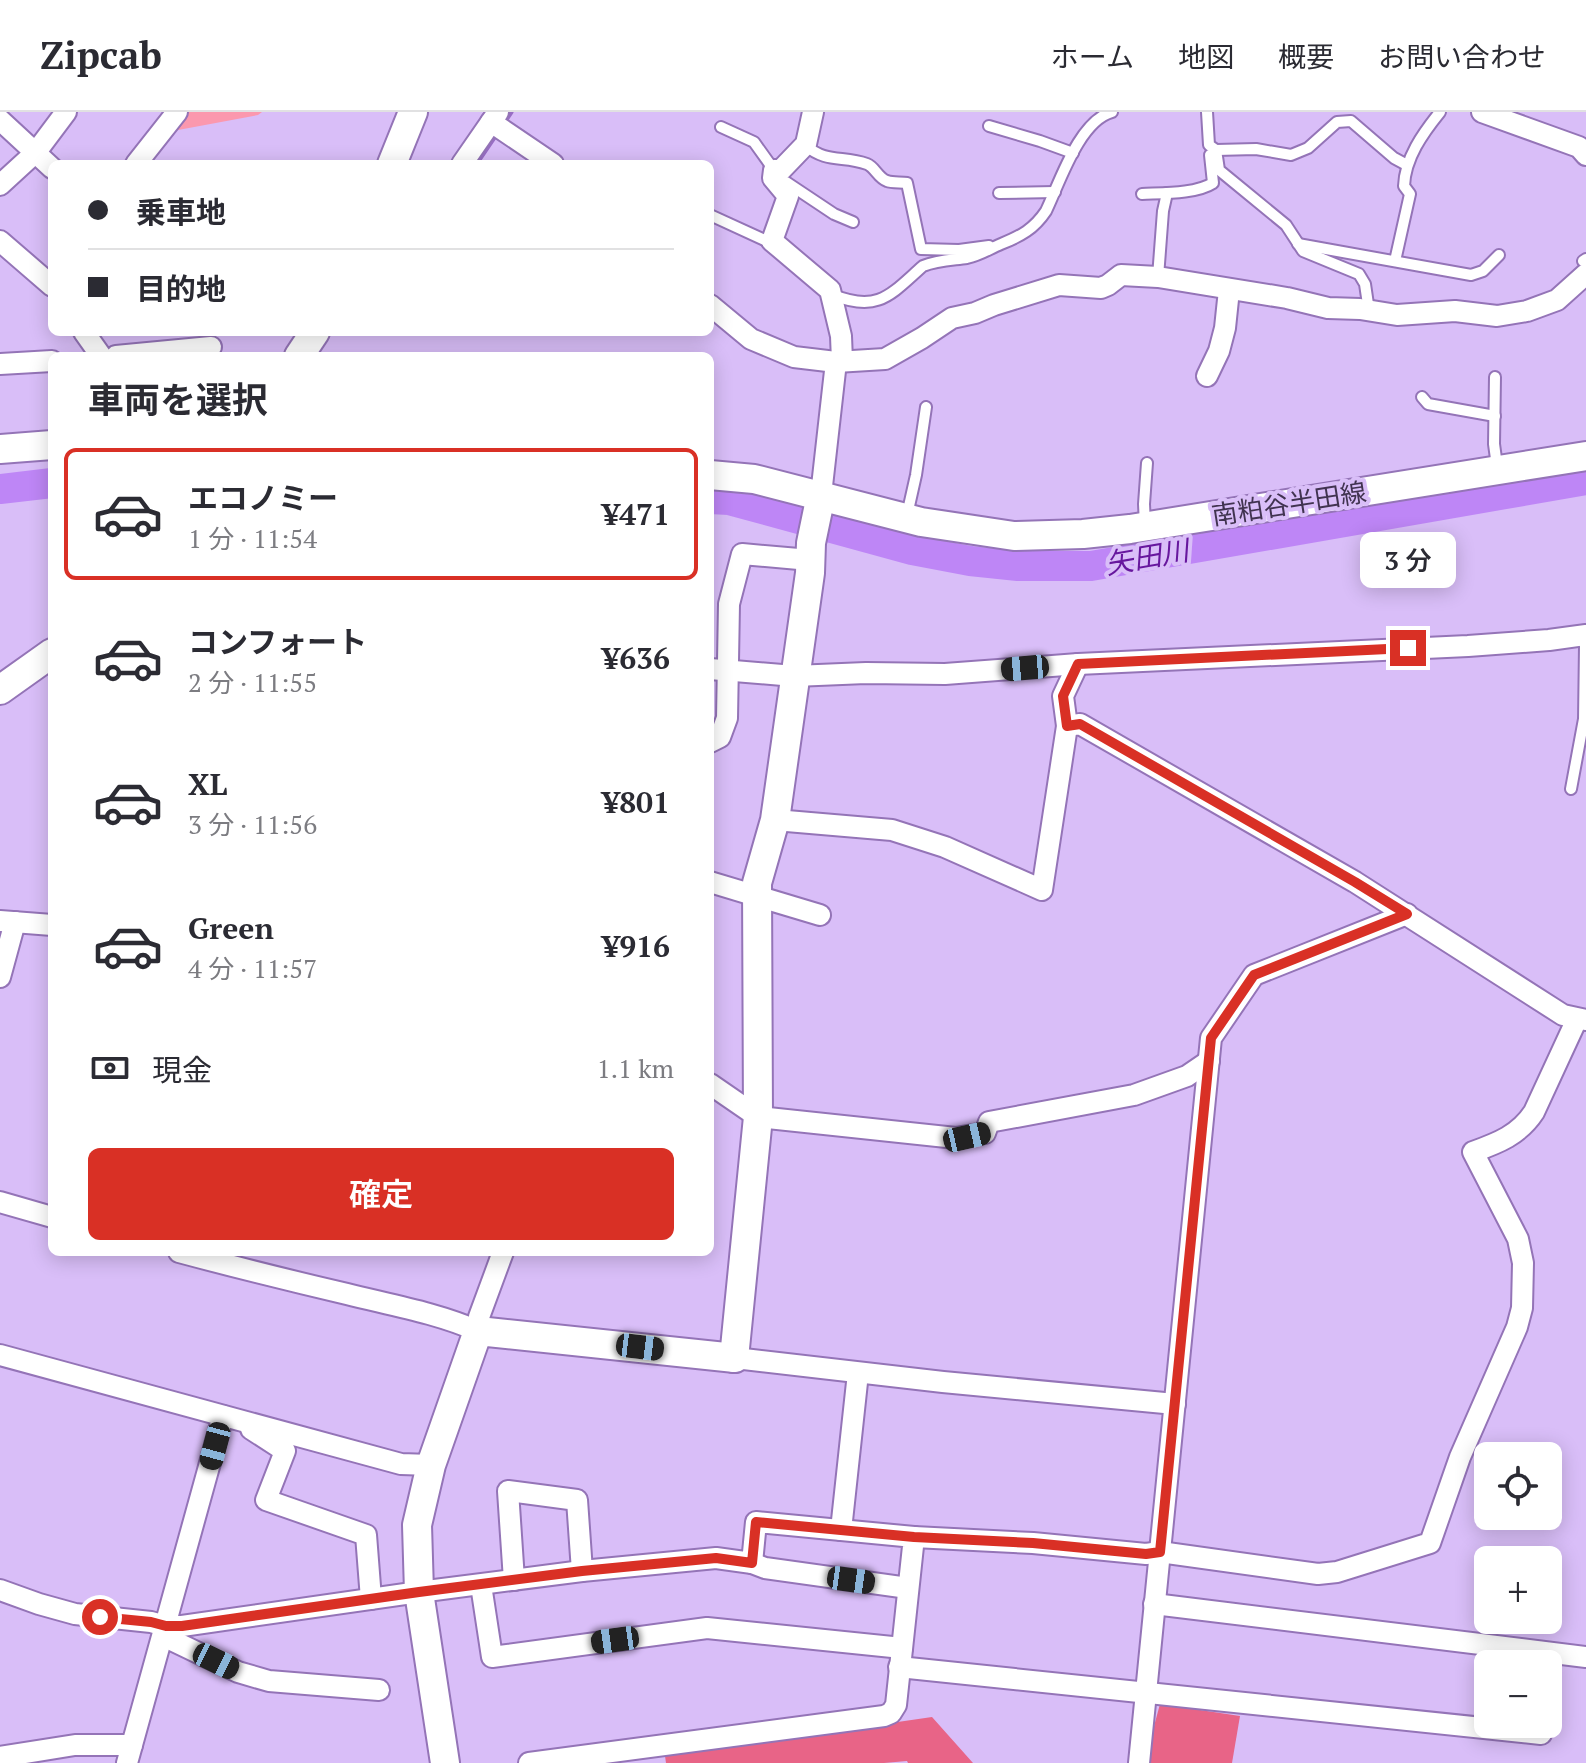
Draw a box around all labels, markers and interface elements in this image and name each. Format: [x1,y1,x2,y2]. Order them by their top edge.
text: Zipcab [40,30,162,80]
text: ホーム [1051,38,1134,75]
text: 地図 [1178,38,1234,75]
text: 概要 [1278,38,1334,75]
text: お問い合わせ [1378,38,1546,75]
text: 乗車地 [136,192,226,232]
text: 目的地 [136,269,226,309]
text: 車両を選択 [88,376,268,423]
street label: 南粕谷半田線 [1209,474,1369,532]
icon: car [92,478,164,550]
text: エコノミー [188,478,338,518]
text: ¥471 [602,494,670,534]
text: 1 分 · 11:54 [188,521,317,555]
water label: 矢田川 [1102,530,1194,582]
callout: 3 分 [1360,532,1456,588]
text: 3 分 [1384,543,1432,577]
icon: car [92,622,164,694]
text: コンフォート [188,622,367,662]
route end [1390,630,1426,666]
text: ¥636 [602,638,670,678]
car [1000,654,1050,682]
text: 2 分 · 11:55 [188,665,317,699]
text: XL [188,764,227,804]
icon: car [92,766,164,838]
text: ¥801 [602,782,670,822]
text: 3 分 · 11:56 [188,807,317,841]
text: Green [188,908,274,948]
icon: car [92,910,164,982]
text: ¥916 [602,926,670,966]
text: 4 分 · 11:57 [188,951,317,985]
icon: cash [88,1046,132,1090]
text: 現金 [152,1050,212,1090]
text: 1.1 km [597,1051,674,1085]
car [941,1120,993,1154]
button: 確定 [88,1148,674,1240]
car [615,1332,665,1362]
car [197,1420,233,1472]
map controls [1474,1442,1562,1738]
button: locate [1474,1442,1562,1530]
button: + [1474,1546,1562,1634]
car [826,1565,876,1595]
route start [82,1599,118,1635]
car [590,1625,640,1655]
car [189,1640,243,1682]
button: − [1474,1650,1562,1738]

